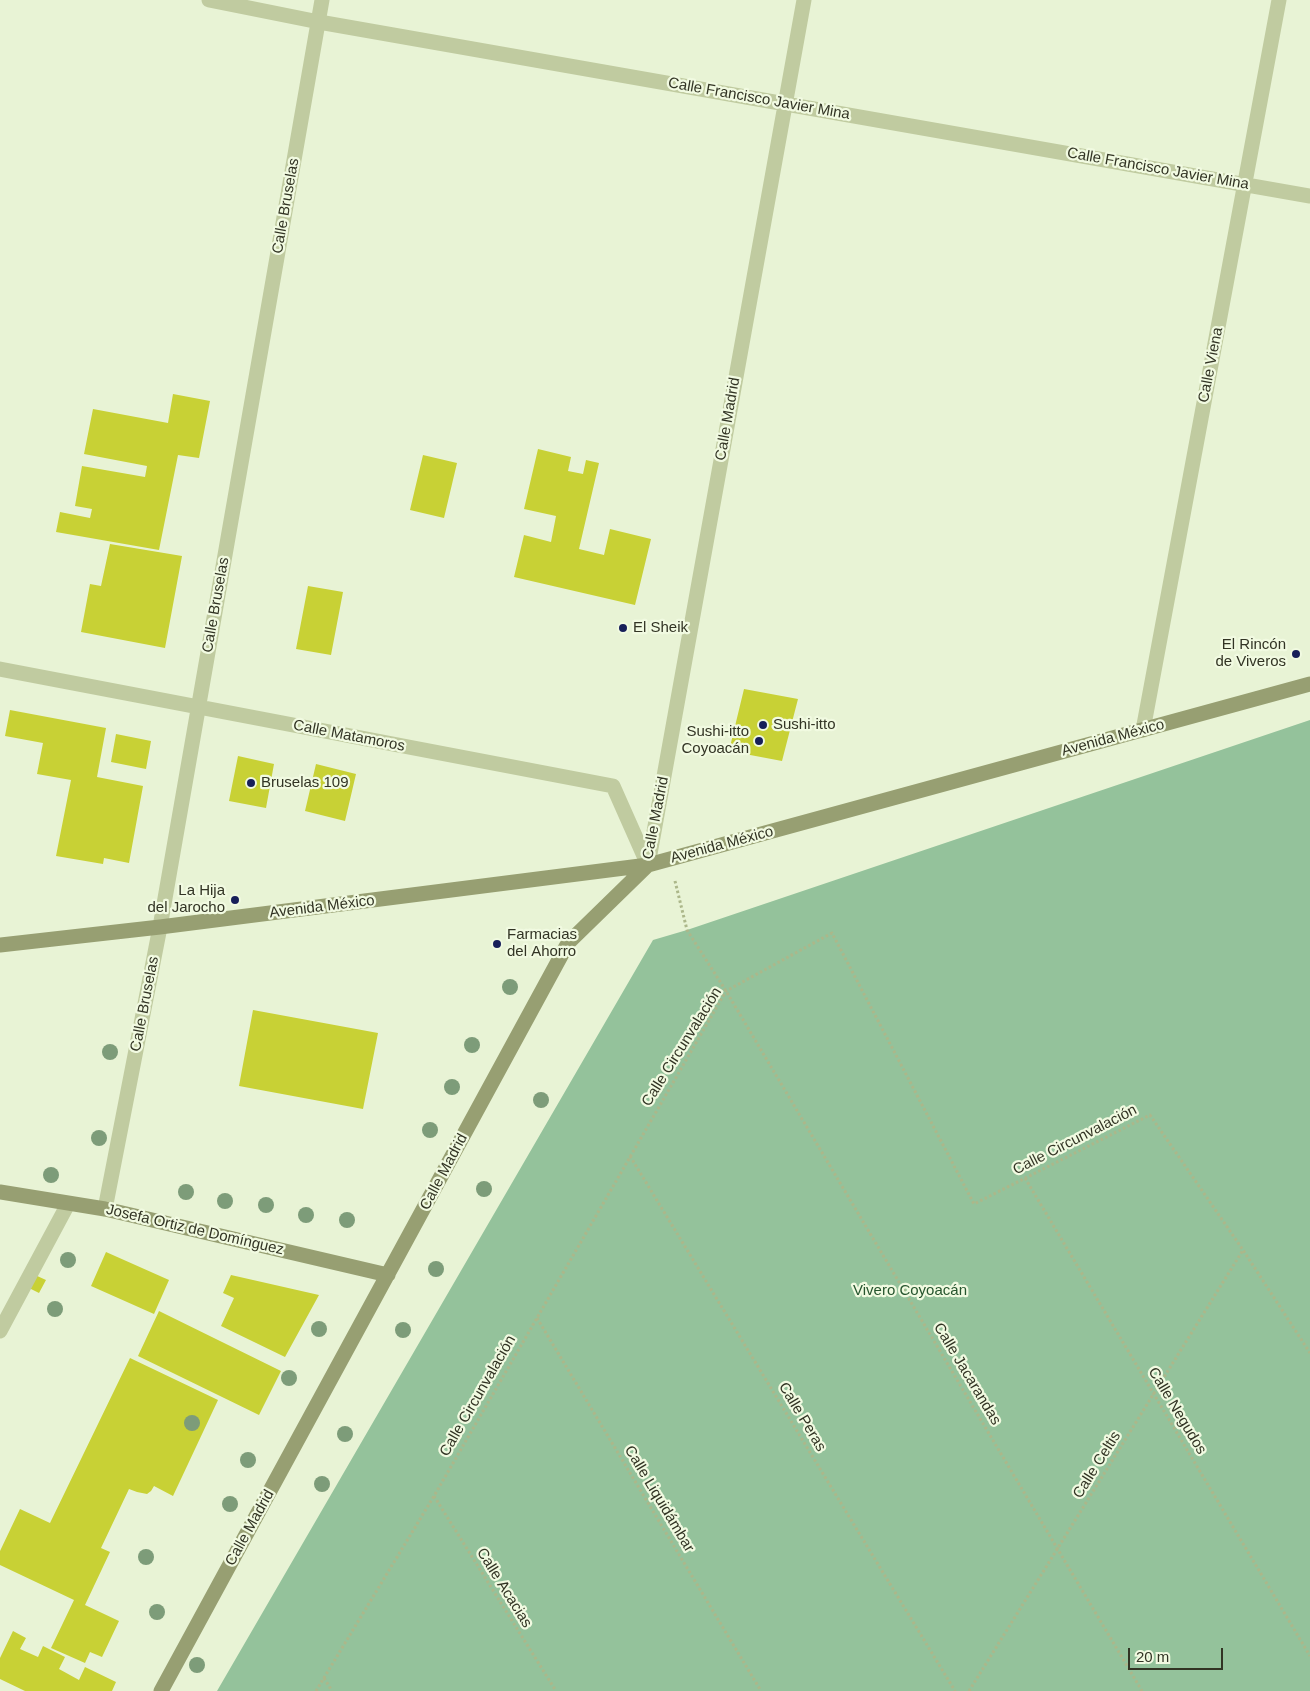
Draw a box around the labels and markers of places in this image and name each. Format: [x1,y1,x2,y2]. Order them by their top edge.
place label: El Sheik [633,619,688,637]
marker: El Sheik [617,622,629,634]
place label: El Rincón de Viveros [1215,636,1286,671]
marker: El Rincón de Viveros [1290,648,1302,660]
place label: Sushi-itto [773,716,836,734]
marker: Sushi-itto [757,719,769,731]
place label: Sushi-itto Coyoacán [681,723,749,758]
marker: Sushi-itto Coyoacán [753,735,765,747]
place label: Bruselas 109 [261,774,349,792]
marker: Bruselas 109 [245,777,257,789]
place label: La Hija del Jarocho [147,882,225,917]
marker: La Hija del Jarocho [229,894,241,906]
place label: Farmacias del Ahorro [507,926,577,961]
marker: Farmacias del Ahorro [491,938,503,950]

